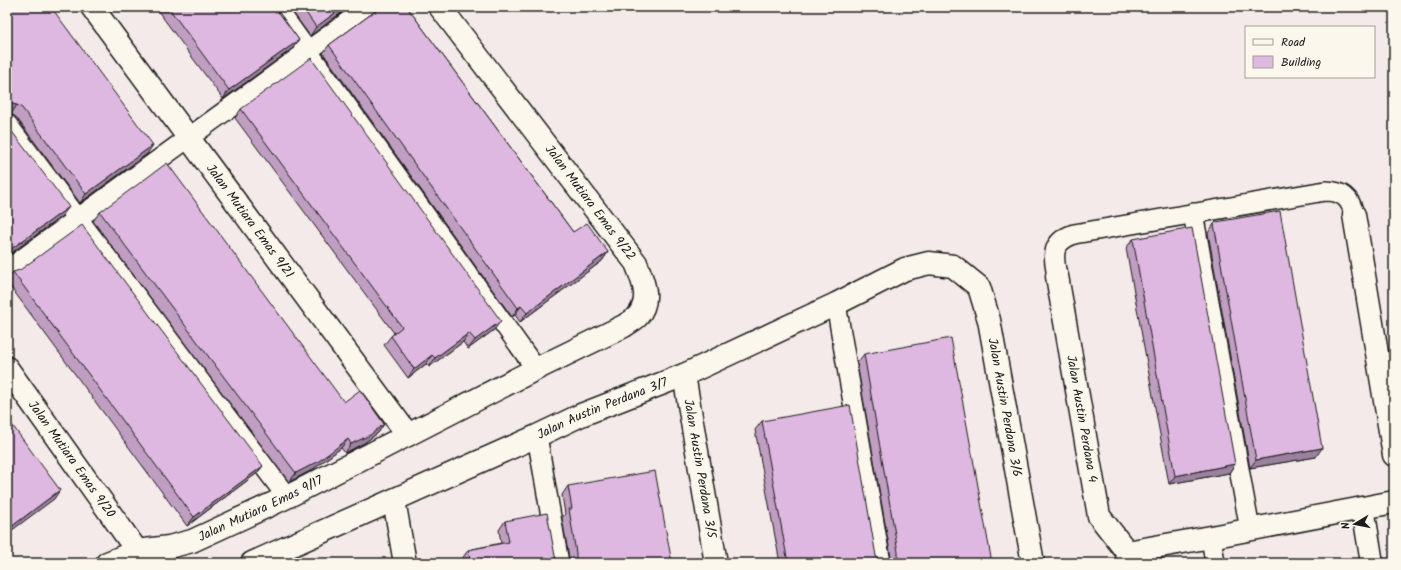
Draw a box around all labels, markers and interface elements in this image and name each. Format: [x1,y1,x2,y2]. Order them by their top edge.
legend [1245,26,1375,78]
text: Road [1281,33,1306,52]
text: Building [1281,53,1321,72]
street label: Jalan Mutiara Emas 9/22 [539,140,641,266]
street label: Jalan Mutiara Emas 9/21 [201,159,299,283]
street label: Jalan Austin Perdana 3/6 [982,336,1028,479]
street label: Jalan Austin Perdana 4 [1061,354,1103,484]
street label: Jalan Austin Perdana 3/7 [533,371,672,445]
street label: Jalan Mutiara Emas 9/20 [23,396,121,523]
street label: Jalan Austin Perdana 3/5 [678,397,722,541]
street label: Jalan Mutiara Emas 9/17 [195,469,327,547]
north arrow [1335,504,1375,544]
text: N [1337,521,1356,531]

